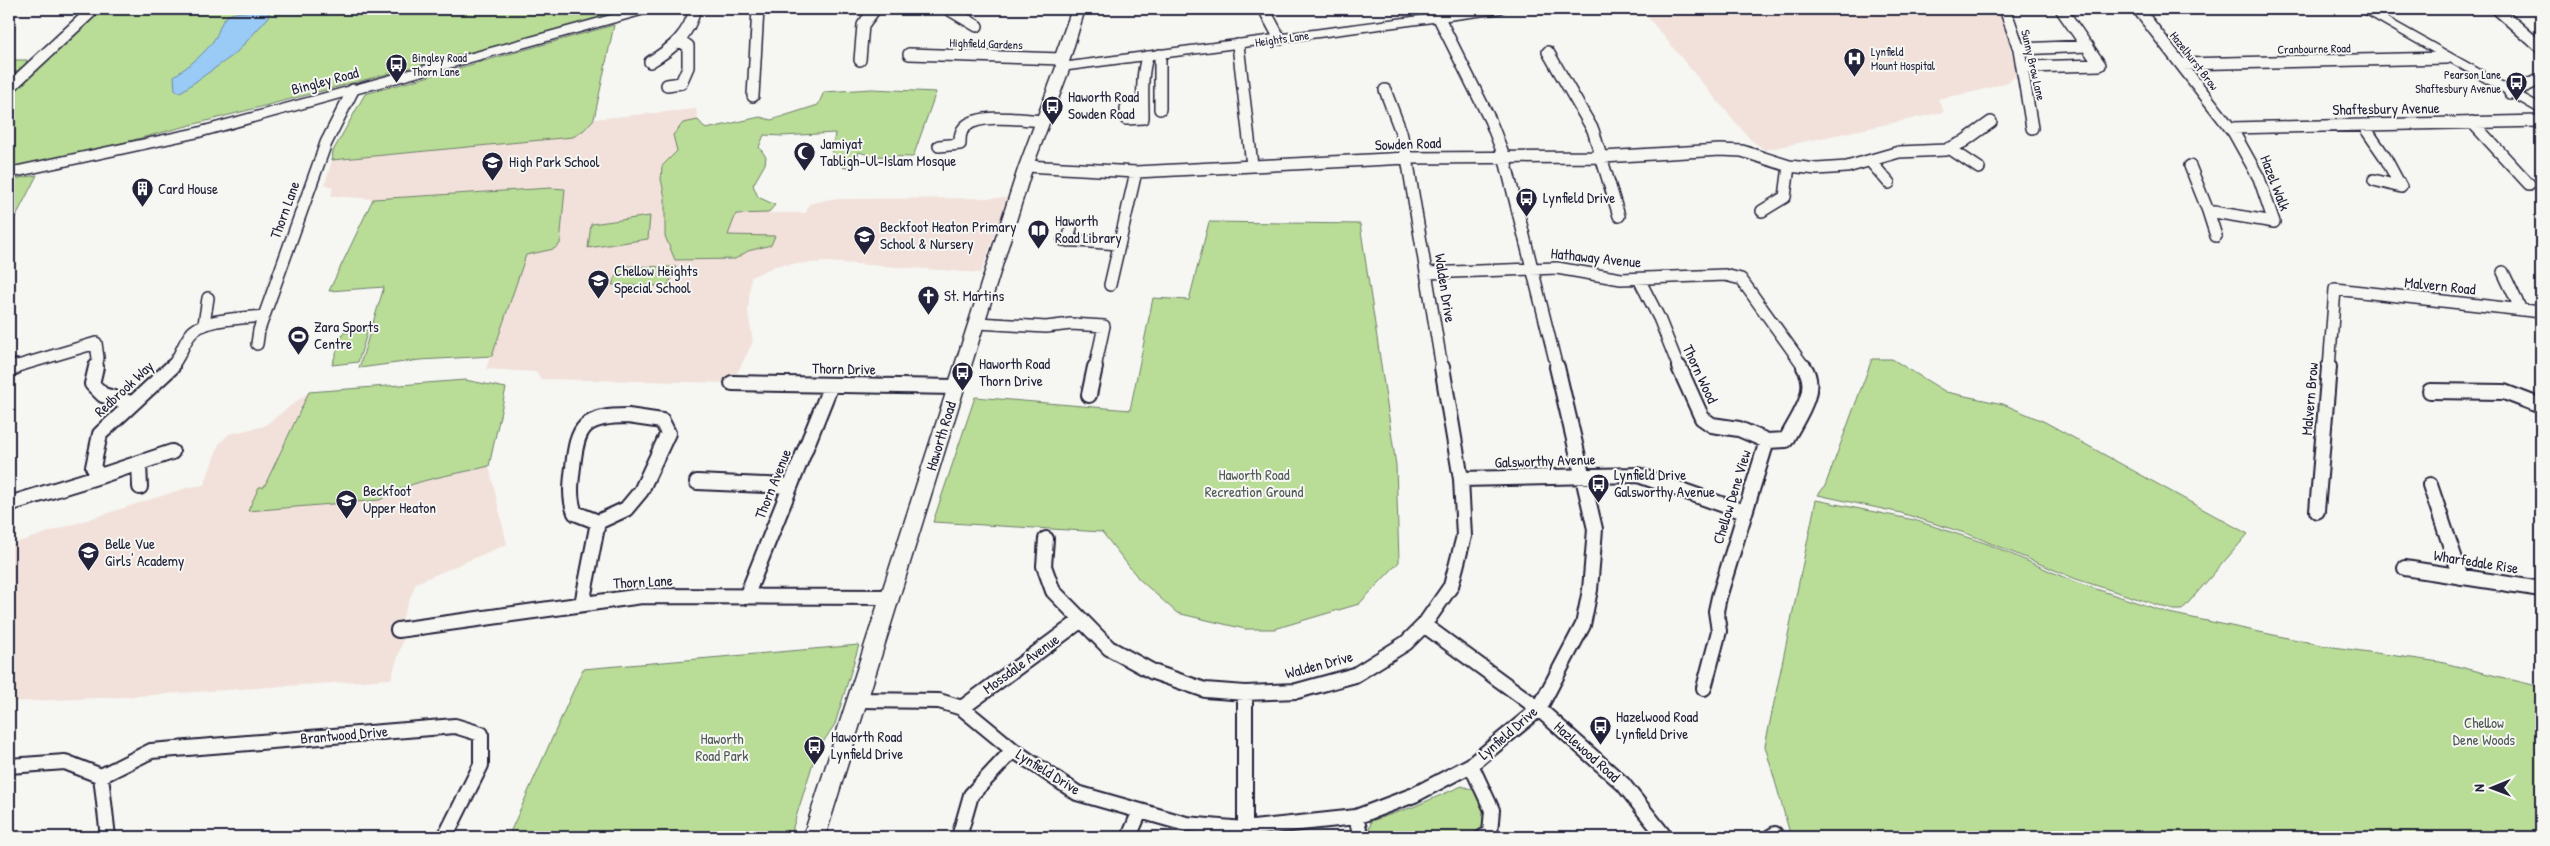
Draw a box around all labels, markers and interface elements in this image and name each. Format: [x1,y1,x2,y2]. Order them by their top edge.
street label: Heights Lane [1254,26,1310,51]
street label: Sunny Brow Lane [2017,28,2050,102]
street label: Hazelhurst Brow [2166,28,2223,94]
street label: Highfield Gardens [949,34,1023,53]
street label: Cranbourne Road [2277,39,2351,58]
place label: Lynfield Mount Hospital [1871,43,1936,74]
hospital icon: Lynfield Mount Hospital [1843,47,1867,78]
place label: Bingley Road Thorn Lane [412,49,467,80]
bus stop icon: Bingley Road Thorn Lane [384,53,408,84]
street label: Bingley Road [289,61,361,100]
place label: Pearson Lane Shaftesbury Avenue [2415,66,2501,97]
bus stop icon: Pearson Lane Shaftesbury Avenue [2505,70,2529,101]
place label: Haworth Road Sowden Road [1068,86,1139,124]
bus stop icon: Haworth Road Sowden Road [1040,94,1064,125]
street label: Shaftesbury Avenue [2332,97,2440,120]
street label: Sowden Road [1374,132,1442,155]
place label: Jamiyat Tabligh-Ul-Islam Mosque [820,133,956,171]
mosque icon: Jamiyat Tabligh-Ul-Islam Mosque [792,141,816,172]
school or university icon: High Park School [481,150,505,181]
place label: High Park School [509,151,599,172]
street label: Hazel Walk [2255,152,2296,214]
building icon: Card House [130,177,154,208]
place label: Card House [158,178,218,199]
street label: Thorn Lane [264,178,305,241]
bus stop icon: Lynfield Drive [1515,186,1539,217]
place label: Lynfield Drive [1543,187,1615,208]
place label: Haworth Road Library [1055,210,1122,248]
place label: Beckfoot Heaton Primary School & Nursery [880,216,1017,254]
library icon: Haworth Road Library [1027,218,1051,249]
school or university icon: Beckfoot Heaton Primary School & Nursery [852,224,876,255]
street label: Hathaway Avenue [1550,242,1642,273]
street label: Walden Drive [1430,252,1461,324]
place label: Chellow Heights Special School [614,260,698,298]
school or university icon: Chellow Heights Special School [586,268,610,299]
street label: Malvern Road [2403,271,2477,300]
church icon: St. Martins [916,284,940,315]
place label: St. Martins [944,285,1005,306]
place label: Zara Sports Centre [314,316,379,354]
sports icon: Zara Sports Centre [286,324,310,355]
street label: Thorn Wood [1678,341,1723,407]
place label: Haworth Road Thorn Drive [979,353,1050,391]
street label: Redbrook Way [90,356,158,421]
street label: Thorn Drive [812,357,876,380]
bus stop icon: Haworth Road Thorn Drive [951,361,975,392]
street label: Malvern Brow [2296,362,2323,436]
street label: Haworth Road [920,399,961,473]
street label: Thorn Avenue [749,446,796,522]
street label: Chellow Dene View [1707,447,1756,546]
street label: Galsworthy Avenue [1494,448,1596,473]
park label: Haworth Road Recreation Ground [1205,464,1303,502]
place label: Lynfield Drive Galsworthy Avenue [1614,464,1715,502]
bus stop icon: Lynfield Drive Galsworthy Avenue [1586,472,1610,503]
place label: Beckfoot Upper Heaton [363,480,436,518]
school or university icon: Beckfoot Upper Heaton [335,488,359,519]
place label: Belle Vue Girls' Academy [105,533,184,571]
school or university icon: Belle Vue Girls' Academy [77,541,101,572]
street label: Wharfedale Rise [2432,544,2520,579]
street label: Thorn Lane [613,569,673,594]
street label: Mossdale Avenue [978,629,1063,698]
street label: Walden Drive [1283,645,1355,684]
street label: Lynfield Drive [1474,701,1542,764]
place label: Hazelwood Road Lynfield Drive [1616,706,1698,744]
park label: Chellow Dene Woods [2453,712,2515,750]
bus stop icon: Hazelwood Road Lynfield Drive [1588,714,1612,745]
street label: Hazlewood Road [1550,716,1625,787]
street label: Brantwood Drive [299,720,389,749]
place label: Haworth Road Lynfield Drive [831,726,903,764]
park label: Haworth Road Park [695,728,749,766]
bus stop icon: Haworth Road Lynfield Drive [803,734,827,765]
street label: Lynfield Drive [1012,744,1084,800]
north arrow [2468,764,2518,814]
text: N [2469,784,2488,792]

